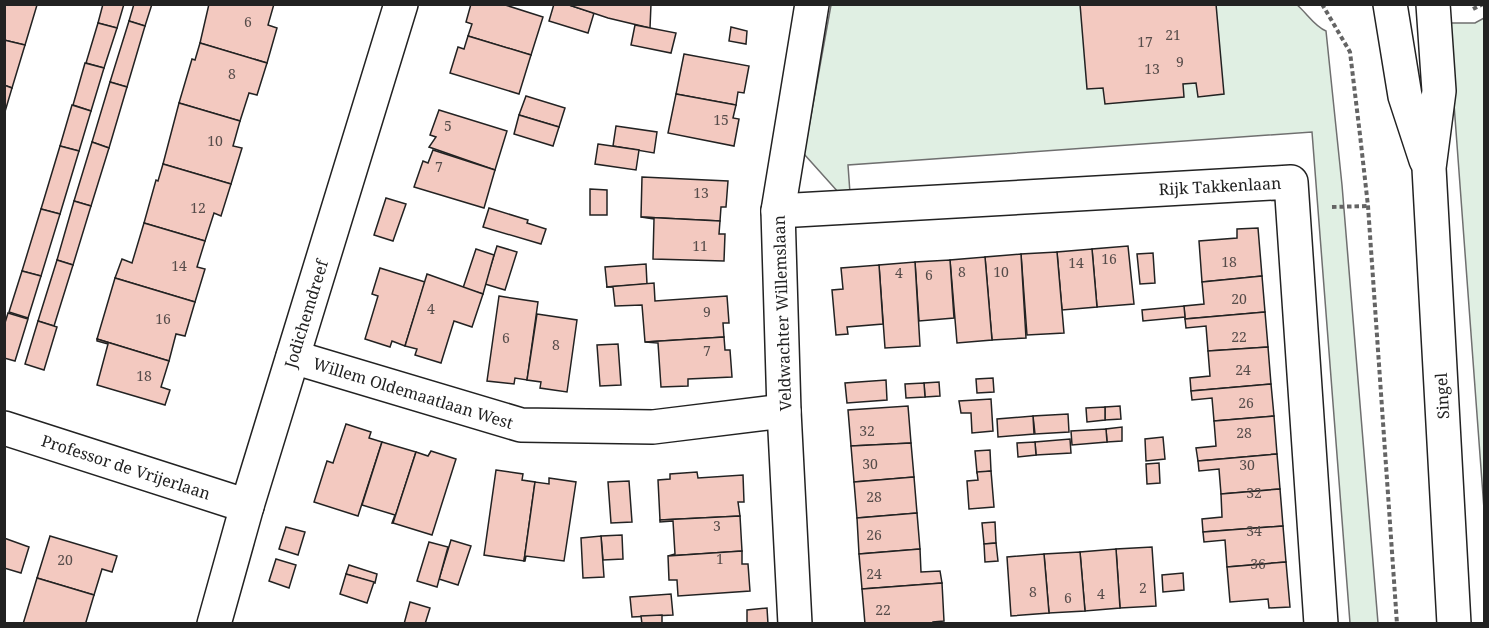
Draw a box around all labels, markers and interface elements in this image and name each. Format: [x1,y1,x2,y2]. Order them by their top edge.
house number: 6 [244,12,252,31]
house number: 21 [1165,25,1181,44]
house number: 17 [1137,32,1153,51]
house number: 9 [1176,52,1184,71]
house number: 13 [1144,59,1160,78]
house number: 8 [228,64,236,83]
house number: 15 [713,110,729,129]
house number: 5 [444,116,452,135]
house number: 10 [207,131,223,150]
house number: 7 [435,157,443,176]
street label: Rijk Takkenlaan [1158,172,1282,200]
house number: 13 [693,183,709,202]
house number: 12 [190,198,206,217]
street label: Veldwachter Willemslaan [768,215,796,411]
house number: 11 [692,236,708,255]
house number: 16 [1101,249,1117,268]
house number: 18 [1221,252,1237,271]
house number: 14 [1068,253,1084,272]
street label: Jodichemdreef [279,255,334,372]
house number: 14 [171,256,187,275]
house number: 8 [958,262,966,281]
house number: 10 [993,262,1009,281]
house number: 4 [895,263,903,282]
house number: 6 [925,265,933,284]
house number: 20 [1231,289,1247,308]
house number: 4 [427,299,435,318]
house number: 9 [703,302,711,321]
house number: 16 [155,309,171,328]
house number: 22 [1231,327,1247,346]
house number: 6 [502,328,510,347]
house number: 8 [552,335,560,354]
house number: 7 [703,341,711,360]
street label: Willem Oldemaatlaan West [310,352,516,434]
house number: 24 [1235,360,1251,379]
house number: 18 [136,366,152,385]
street label: Singel [1430,372,1454,420]
house number: 26 [1238,393,1254,412]
house number: 32 [859,421,875,440]
house number: 28 [1236,423,1252,442]
street label: Professor de Vrijerlaan [39,429,213,505]
house number: 30 [862,454,878,473]
house number: 30 [1239,455,1255,474]
house number: 32 [1246,483,1262,502]
house number: 28 [866,487,882,506]
house number: 3 [713,516,721,535]
house number: 34 [1246,521,1262,540]
house number: 26 [866,525,882,544]
house number: 1 [716,549,724,568]
house number: 20 [57,550,73,569]
house number: 36 [1250,554,1266,573]
house number: 24 [866,564,882,583]
house number: 2 [1139,578,1147,597]
house number: 8 [1029,582,1037,601]
house number: 4 [1097,584,1105,603]
house number: 6 [1064,588,1072,607]
house number: 22 [875,600,891,619]

